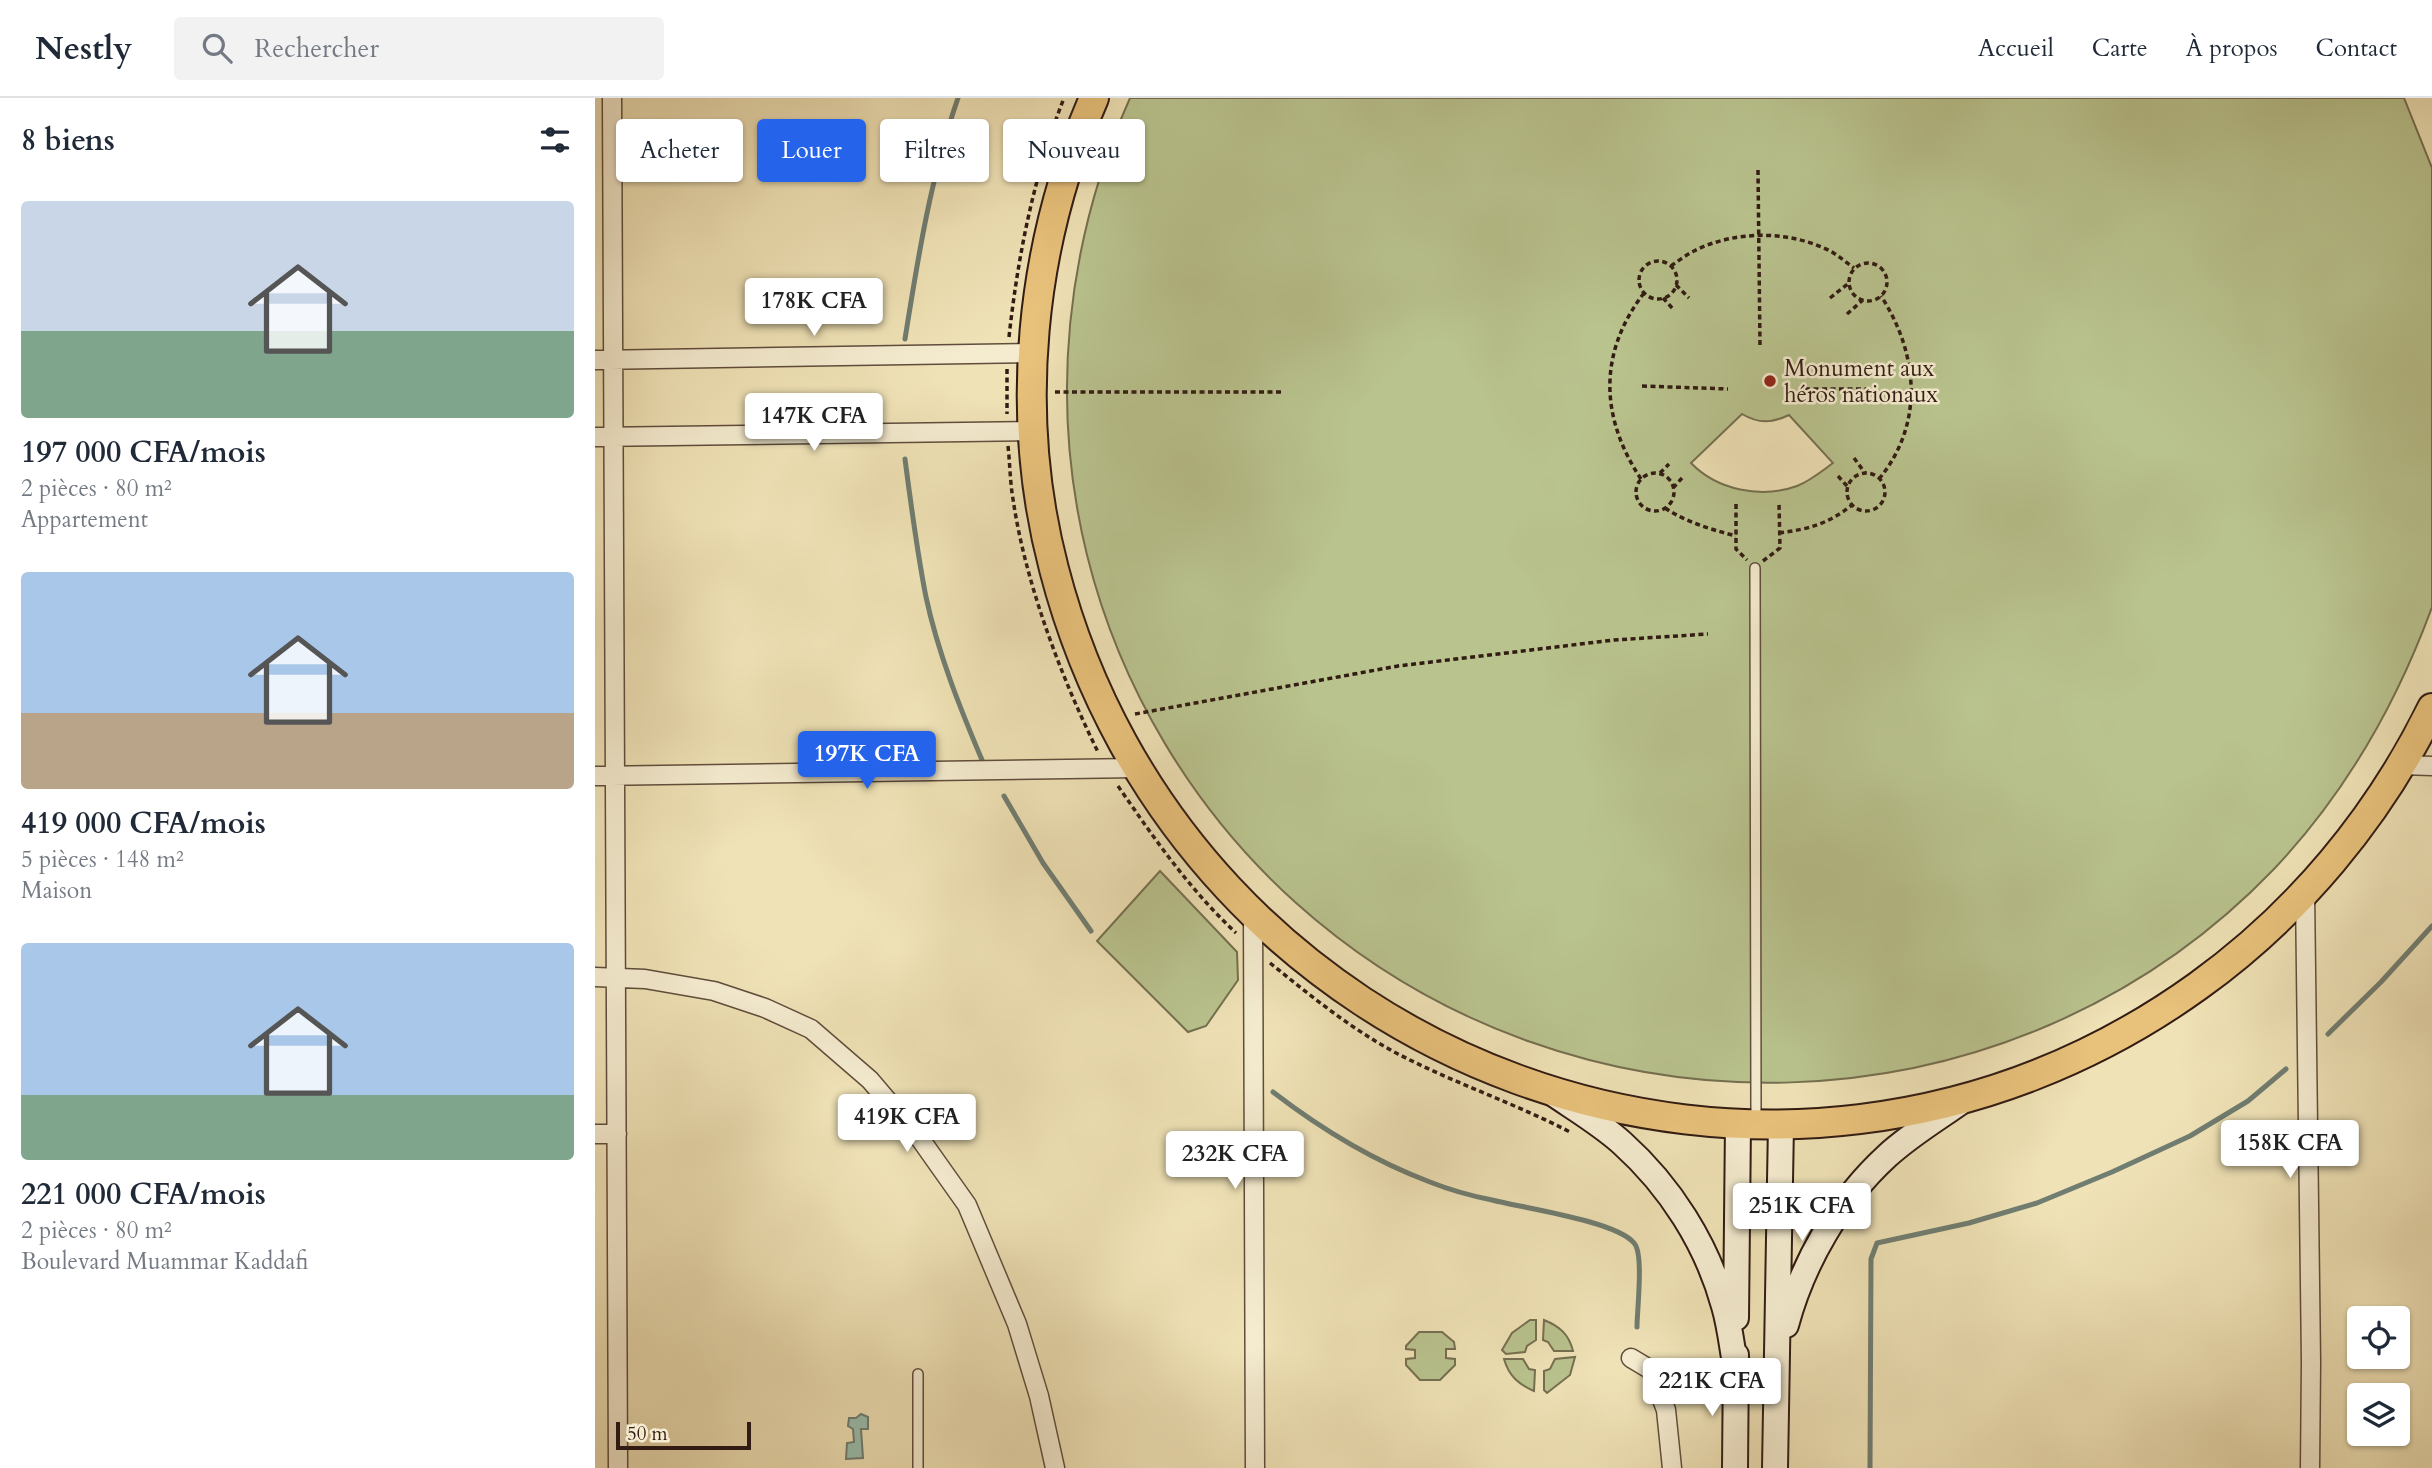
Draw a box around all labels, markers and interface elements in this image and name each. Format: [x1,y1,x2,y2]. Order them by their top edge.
search box [174,17,664,80]
text: Nestly [35,26,132,71]
icon: search [198,29,236,67]
text: Rechercher [254,31,379,66]
text: Accueil [1978,32,2054,65]
text: Carte [2092,32,2148,65]
text: À propos [2186,32,2278,65]
text: Contact [2316,32,2397,65]
chip: Acheter [616,119,743,182]
chip: Louer [757,119,866,182]
chip: Filtres [880,119,989,182]
chip: Nouveau [1003,119,1145,182]
text: 8 biens [21,120,115,161]
icon: filters [536,121,574,159]
icon: home [235,246,361,372]
pin: 178K CFA [742,278,886,338]
text: 178K CFA [761,285,867,316]
place label: Monument aux héros nationaux [1784,353,1939,410]
marker: Monument aux héros nationaux [1762,373,1778,389]
pin: 147K CFA [742,394,886,453]
text: 147K CFA [761,400,867,431]
text: 197 000 CFA/mois [21,432,266,473]
text: 2 pièces · 80 m² [21,473,172,504]
text: Appartement [21,504,148,535]
icon: home [235,617,361,743]
pin: 197K CFA [795,732,939,791]
text: 197K CFA [814,738,920,769]
text: 419 000 CFA/mois [21,803,266,844]
text: 5 pièces · 148 m² [21,844,184,875]
text: Maison [21,875,92,906]
icon: home [235,988,361,1114]
pin: 419K CFA [835,1094,979,1154]
text: 419K CFA [854,1101,960,1132]
pin: 158K CFA [2218,1121,2362,1180]
text: 158K CFA [2237,1127,2343,1158]
pin: 232K CFA [1163,1132,1307,1191]
text: 232K CFA [1182,1138,1288,1169]
text: 221 000 CFA/mois [21,1174,266,1215]
pin: 251K CFA [1730,1184,1874,1243]
text: 251K CFA [1749,1190,1855,1221]
text: 2 pièces · 80 m² [21,1215,172,1246]
text: Boulevard Muammar Kaddafi [21,1246,308,1277]
map controls [2347,1306,2410,1446]
button: locate [2347,1306,2410,1369]
pin: 221K CFA [1640,1358,1784,1418]
text: 221K CFA [1659,1365,1765,1396]
button: layers [2347,1383,2410,1446]
scale bar [616,1419,751,1451]
text: 50 m [627,1421,668,1447]

